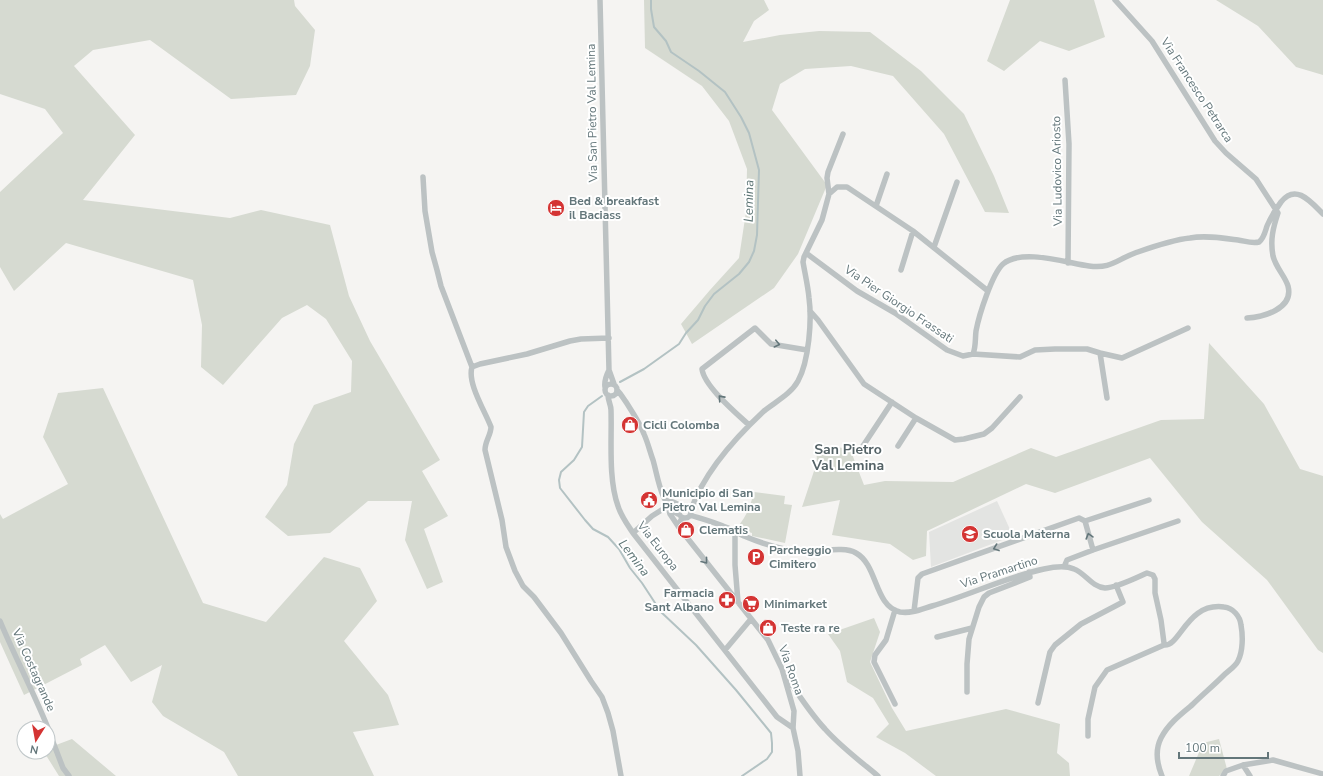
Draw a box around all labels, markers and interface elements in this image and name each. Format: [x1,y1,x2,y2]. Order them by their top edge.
street label: Via Francesco Petrarca [1157,34,1237,145]
street label: Via San Pietro Val Lemina [583,44,601,183]
street label: Via Ludovico Ariosto [1048,115,1066,227]
water label: Lemina [740,180,758,222]
place label: Bed & breakfast il Baciass [569,193,659,223]
hotel icon: Bed & breakfast il Baciass [546,198,566,218]
street label: Via Pier Giorgio Frassati [840,261,957,347]
one-way arrow [773,340,780,348]
one-way arrow [718,395,726,403]
shop icon: Cicli Colomba [620,415,640,435]
place label: Cicli Colomba [643,417,720,433]
district label: San Pietro Val Lemina [811,440,884,475]
place label: Municipio di San Pietro Val Lemina [662,485,761,515]
public building icon: Municipio di San Pietro Val Lemina [639,490,659,510]
street label: Via Europa [633,517,682,574]
shop icon: Clematis [676,520,696,540]
place label: Clematis [699,522,748,538]
school or university icon: Scuola Materna [960,524,980,544]
place label: Scuola Materna [983,526,1070,542]
one-way arrow [1085,532,1094,539]
water label: Lemina [614,536,654,580]
place label: Parcheggio Cimitero [769,542,831,572]
one-way arrow [992,543,999,551]
parking icon: Parcheggio Cimitero [746,547,766,567]
street label: Via Pramartino [957,552,1040,592]
one-way arrow [700,556,707,563]
place label: Farmacia Sant Albano [645,585,714,615]
pharmacy icon: Farmacia Sant Albano [717,590,737,610]
supermarket icon: Minimarket [741,594,761,614]
place label: Minimarket [764,596,827,612]
shop icon: Teste ra re [758,618,778,638]
place label: Teste ra re [781,620,840,636]
street label: Via Costagrande [8,625,59,714]
street label: Via Roma [774,642,807,697]
north arrow [16,720,56,760]
scale bar [1179,734,1268,760]
text: 100 m [1185,740,1220,756]
text: N [29,741,40,757]

